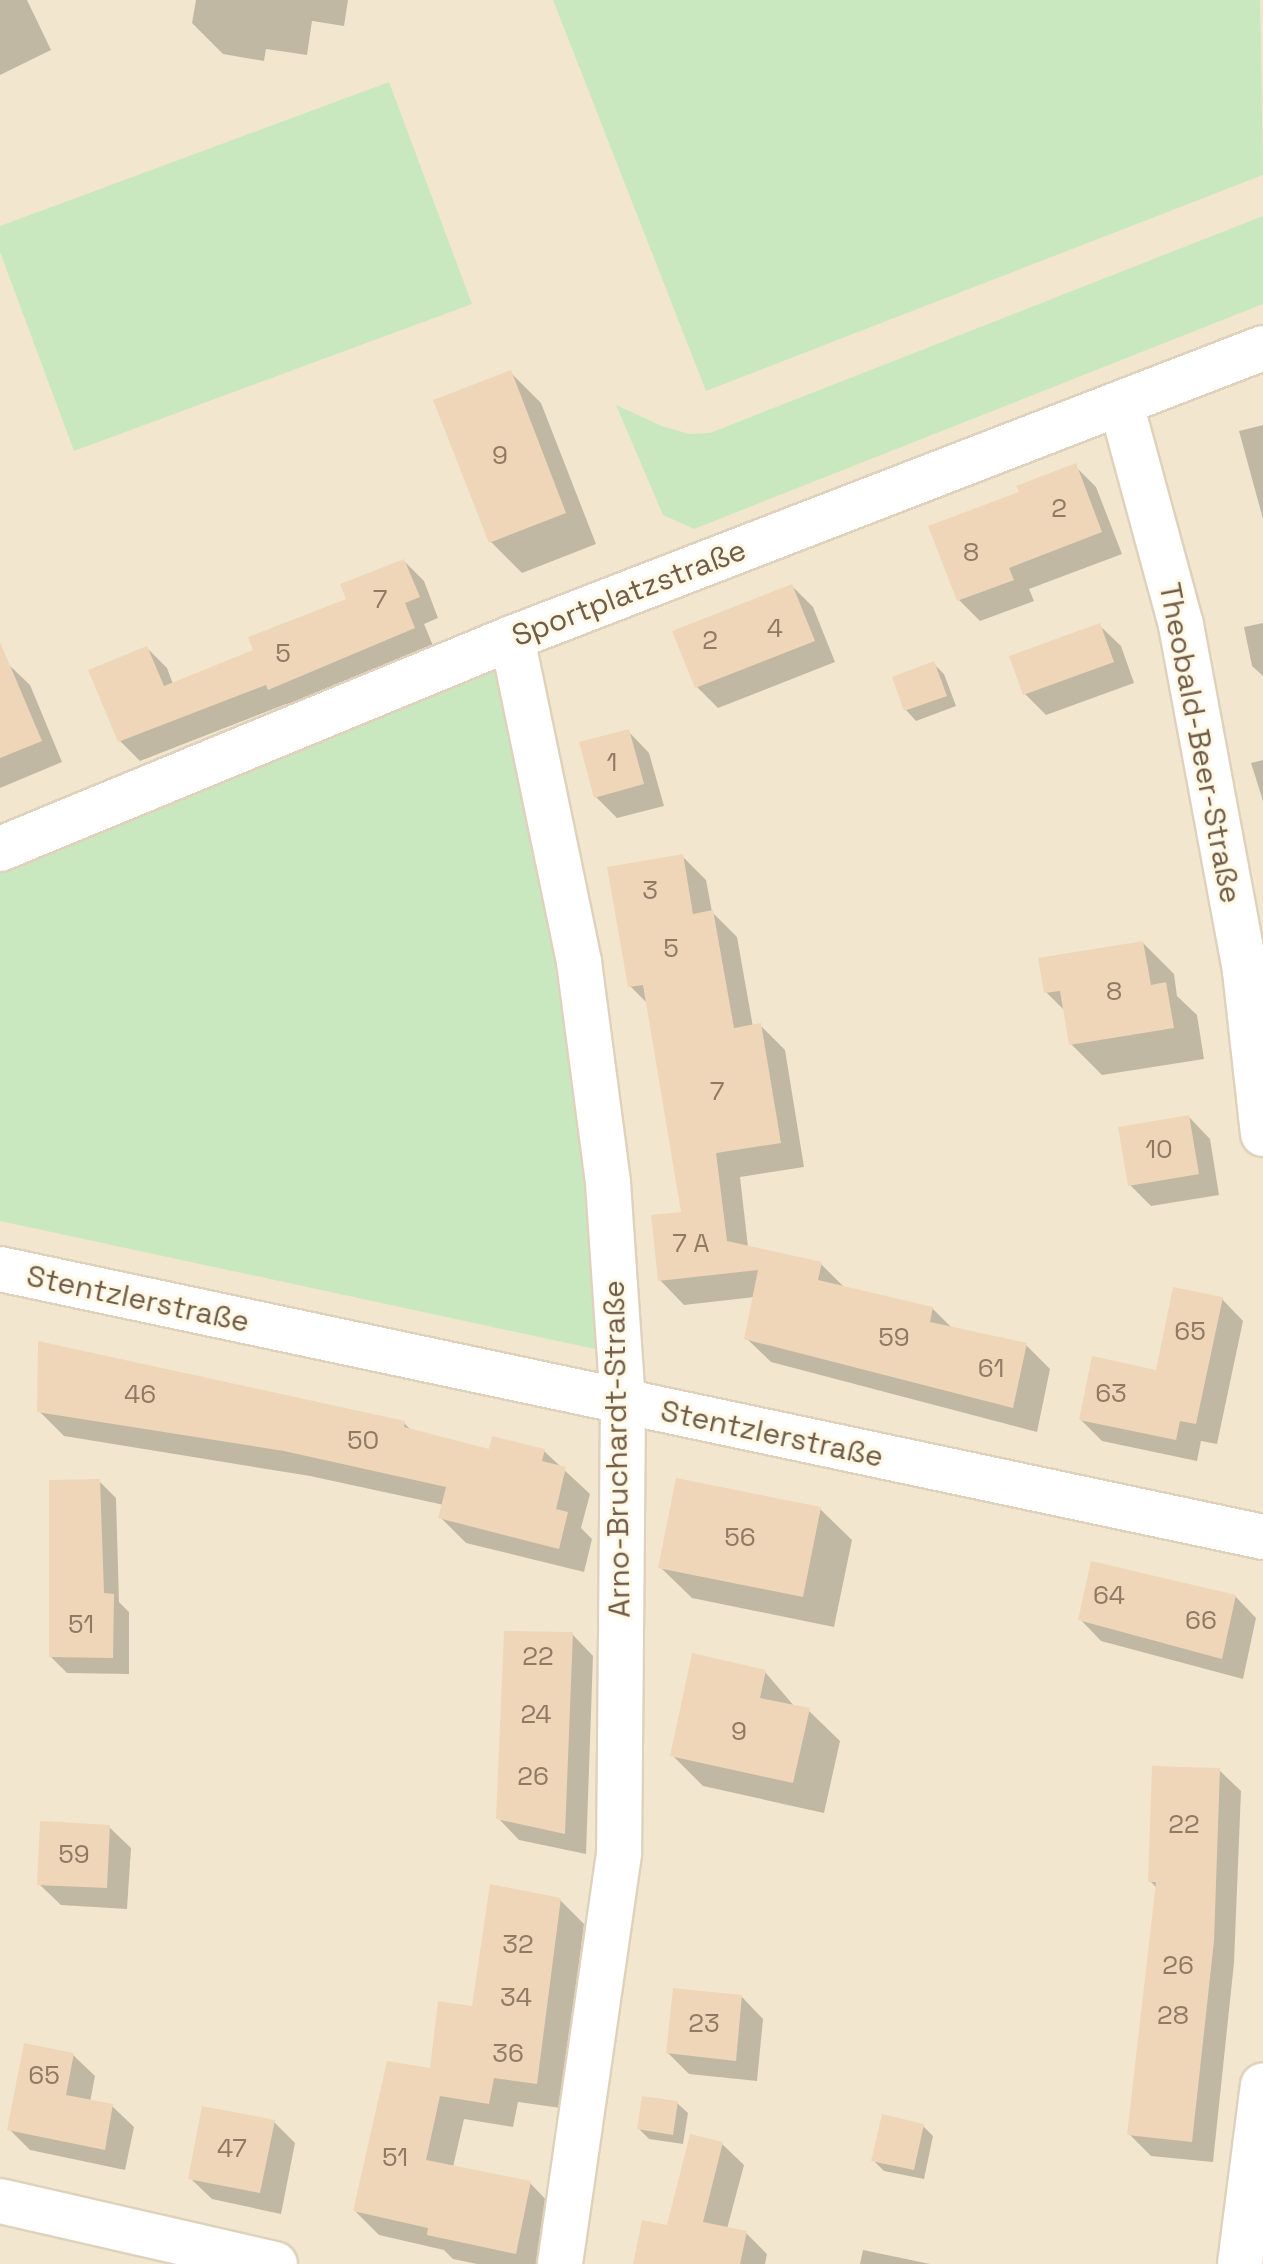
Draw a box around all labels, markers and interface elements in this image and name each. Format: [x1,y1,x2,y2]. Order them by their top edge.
house number: 9 [492,440,508,472]
house number: 2 [1051,493,1067,525]
street label: Sportplatzstraße [507,532,751,654]
house number: 8 [963,537,979,569]
street label: Theobald-Beer-Straße [1151,580,1249,906]
house number: 7 [373,584,387,616]
house number: 4 [767,613,783,645]
house number: 2 [702,625,718,657]
house number: 5 [275,638,291,670]
house number: 1 [607,747,617,779]
house number: 3 [642,875,658,907]
house number: 5 [663,933,679,965]
house number: 8 [1106,976,1122,1008]
house number: 7 [710,1076,724,1108]
house number: 10 [1145,1134,1173,1166]
house number: 7 A [672,1228,710,1260]
street label: Stentzlerstraße [23,1258,253,1340]
street label: Arno-Bruchardt-Straße [596,1280,638,1618]
house number: 65 [1174,1316,1206,1348]
house number: 59 [878,1322,910,1354]
house number: 61 [978,1353,1004,1385]
house number: 63 [1095,1378,1127,1410]
house number: 46 [124,1379,156,1411]
street label: Stentzlerstraße [657,1393,887,1475]
house number: 50 [347,1425,379,1457]
house number: 56 [724,1522,756,1554]
house number: 64 [1093,1580,1125,1612]
house number: 66 [1185,1605,1217,1637]
house number: 51 [68,1609,94,1641]
house number: 22 [522,1641,554,1673]
house number: 24 [520,1699,552,1731]
house number: 9 [731,1716,747,1748]
house number: 26 [517,1761,549,1793]
house number: 22 [1168,1809,1200,1841]
house number: 59 [58,1839,90,1871]
house number: 32 [502,1929,534,1961]
house number: 26 [1162,1950,1194,1982]
house number: 34 [500,1982,532,2014]
house number: 28 [1157,2000,1189,2032]
house number: 23 [688,2008,720,2040]
house number: 36 [492,2038,524,2070]
house number: 65 [28,2060,60,2092]
house number: 47 [217,2133,247,2165]
house number: 51 [382,2142,408,2174]

